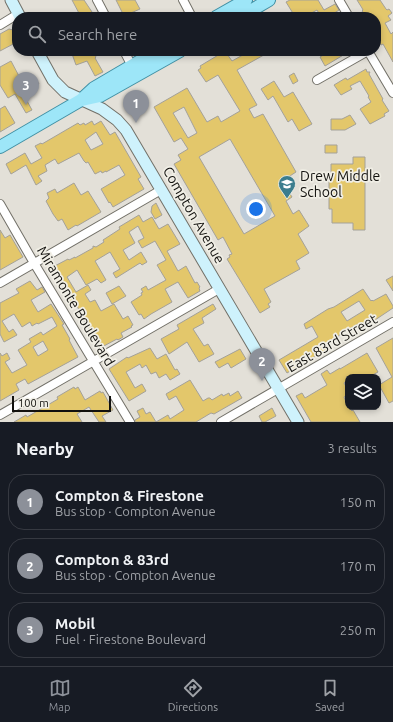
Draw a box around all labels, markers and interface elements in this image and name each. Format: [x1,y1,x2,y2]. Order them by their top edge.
search box [12,12,381,56]
icon: search [26,23,48,45]
text: Search here [58,26,137,43]
pin: 3 [13,72,39,105]
pin: 1 [123,90,149,123]
street label: Compton Avenue [160,164,228,266]
place label: Drew Middle School [300,168,380,200]
school or university icon: Drew Middle School [277,174,297,199]
your location [246,199,266,219]
street label: Miramonte Boulevard [34,243,118,369]
street label: East 83rd Street [284,310,380,375]
pin: 2 [249,348,275,381]
map controls [345,374,381,410]
button: layers [345,374,381,410]
scale bar [12,394,111,413]
text: 100 m [18,397,49,409]
text: Nearby [16,439,74,458]
text: 3 results [327,441,377,455]
text: Compton & Firestone [55,487,204,504]
text: 1 [26,495,34,509]
text: 150 m [340,495,376,509]
text: Bus stop · Compton Avenue [55,504,216,518]
text: Compton & 83rd [55,551,169,568]
text: 2 [26,559,34,573]
text: 170 m [340,559,376,573]
text: Bus stop · Compton Avenue [55,568,216,582]
text: Mobil [55,615,95,632]
text: 3 [26,623,34,637]
text: 250 m [340,623,376,637]
text: Fuel · Firestone Boulevard [55,632,206,646]
tab: Map [49,677,71,713]
tab: Directions [168,677,218,713]
tab: Saved [315,677,344,713]

